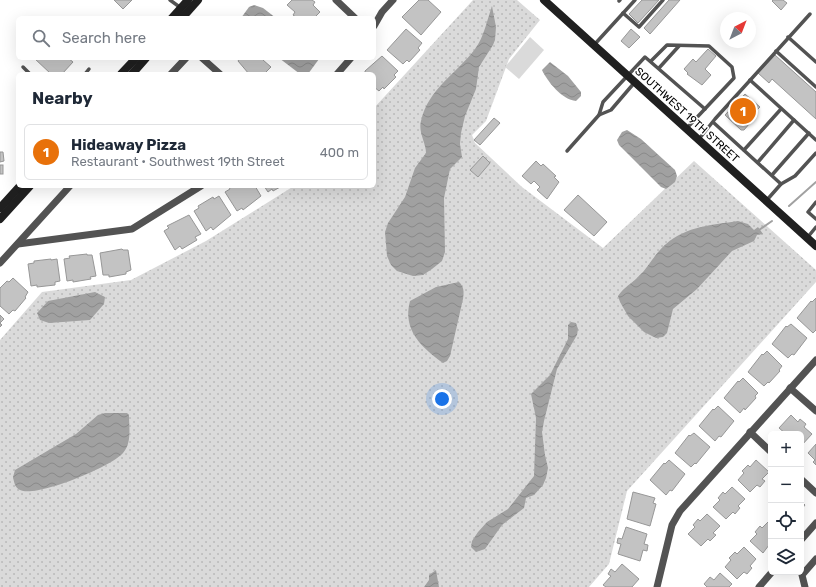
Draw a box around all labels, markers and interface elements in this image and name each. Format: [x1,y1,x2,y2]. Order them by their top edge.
north arrow [720,12,756,48]
search box [16,16,376,60]
icon: search [30,27,52,49]
text: Search here [62,29,146,47]
street label: SOUTHWEST 19TH STREET [632,65,742,165]
text: Nearby [32,88,93,108]
pin: 1 [730,96,756,126]
text: Hideaway Pizza [71,136,186,154]
text: 1 [43,145,49,160]
text: 400 m [320,145,359,160]
text: Restaurant · Southwest 19th Street [71,154,285,169]
your location [432,389,452,409]
map controls [768,431,804,575]
button: + [768,431,804,467]
button: − [768,467,804,503]
button: locate [768,503,804,539]
button: layers [768,539,804,575]

